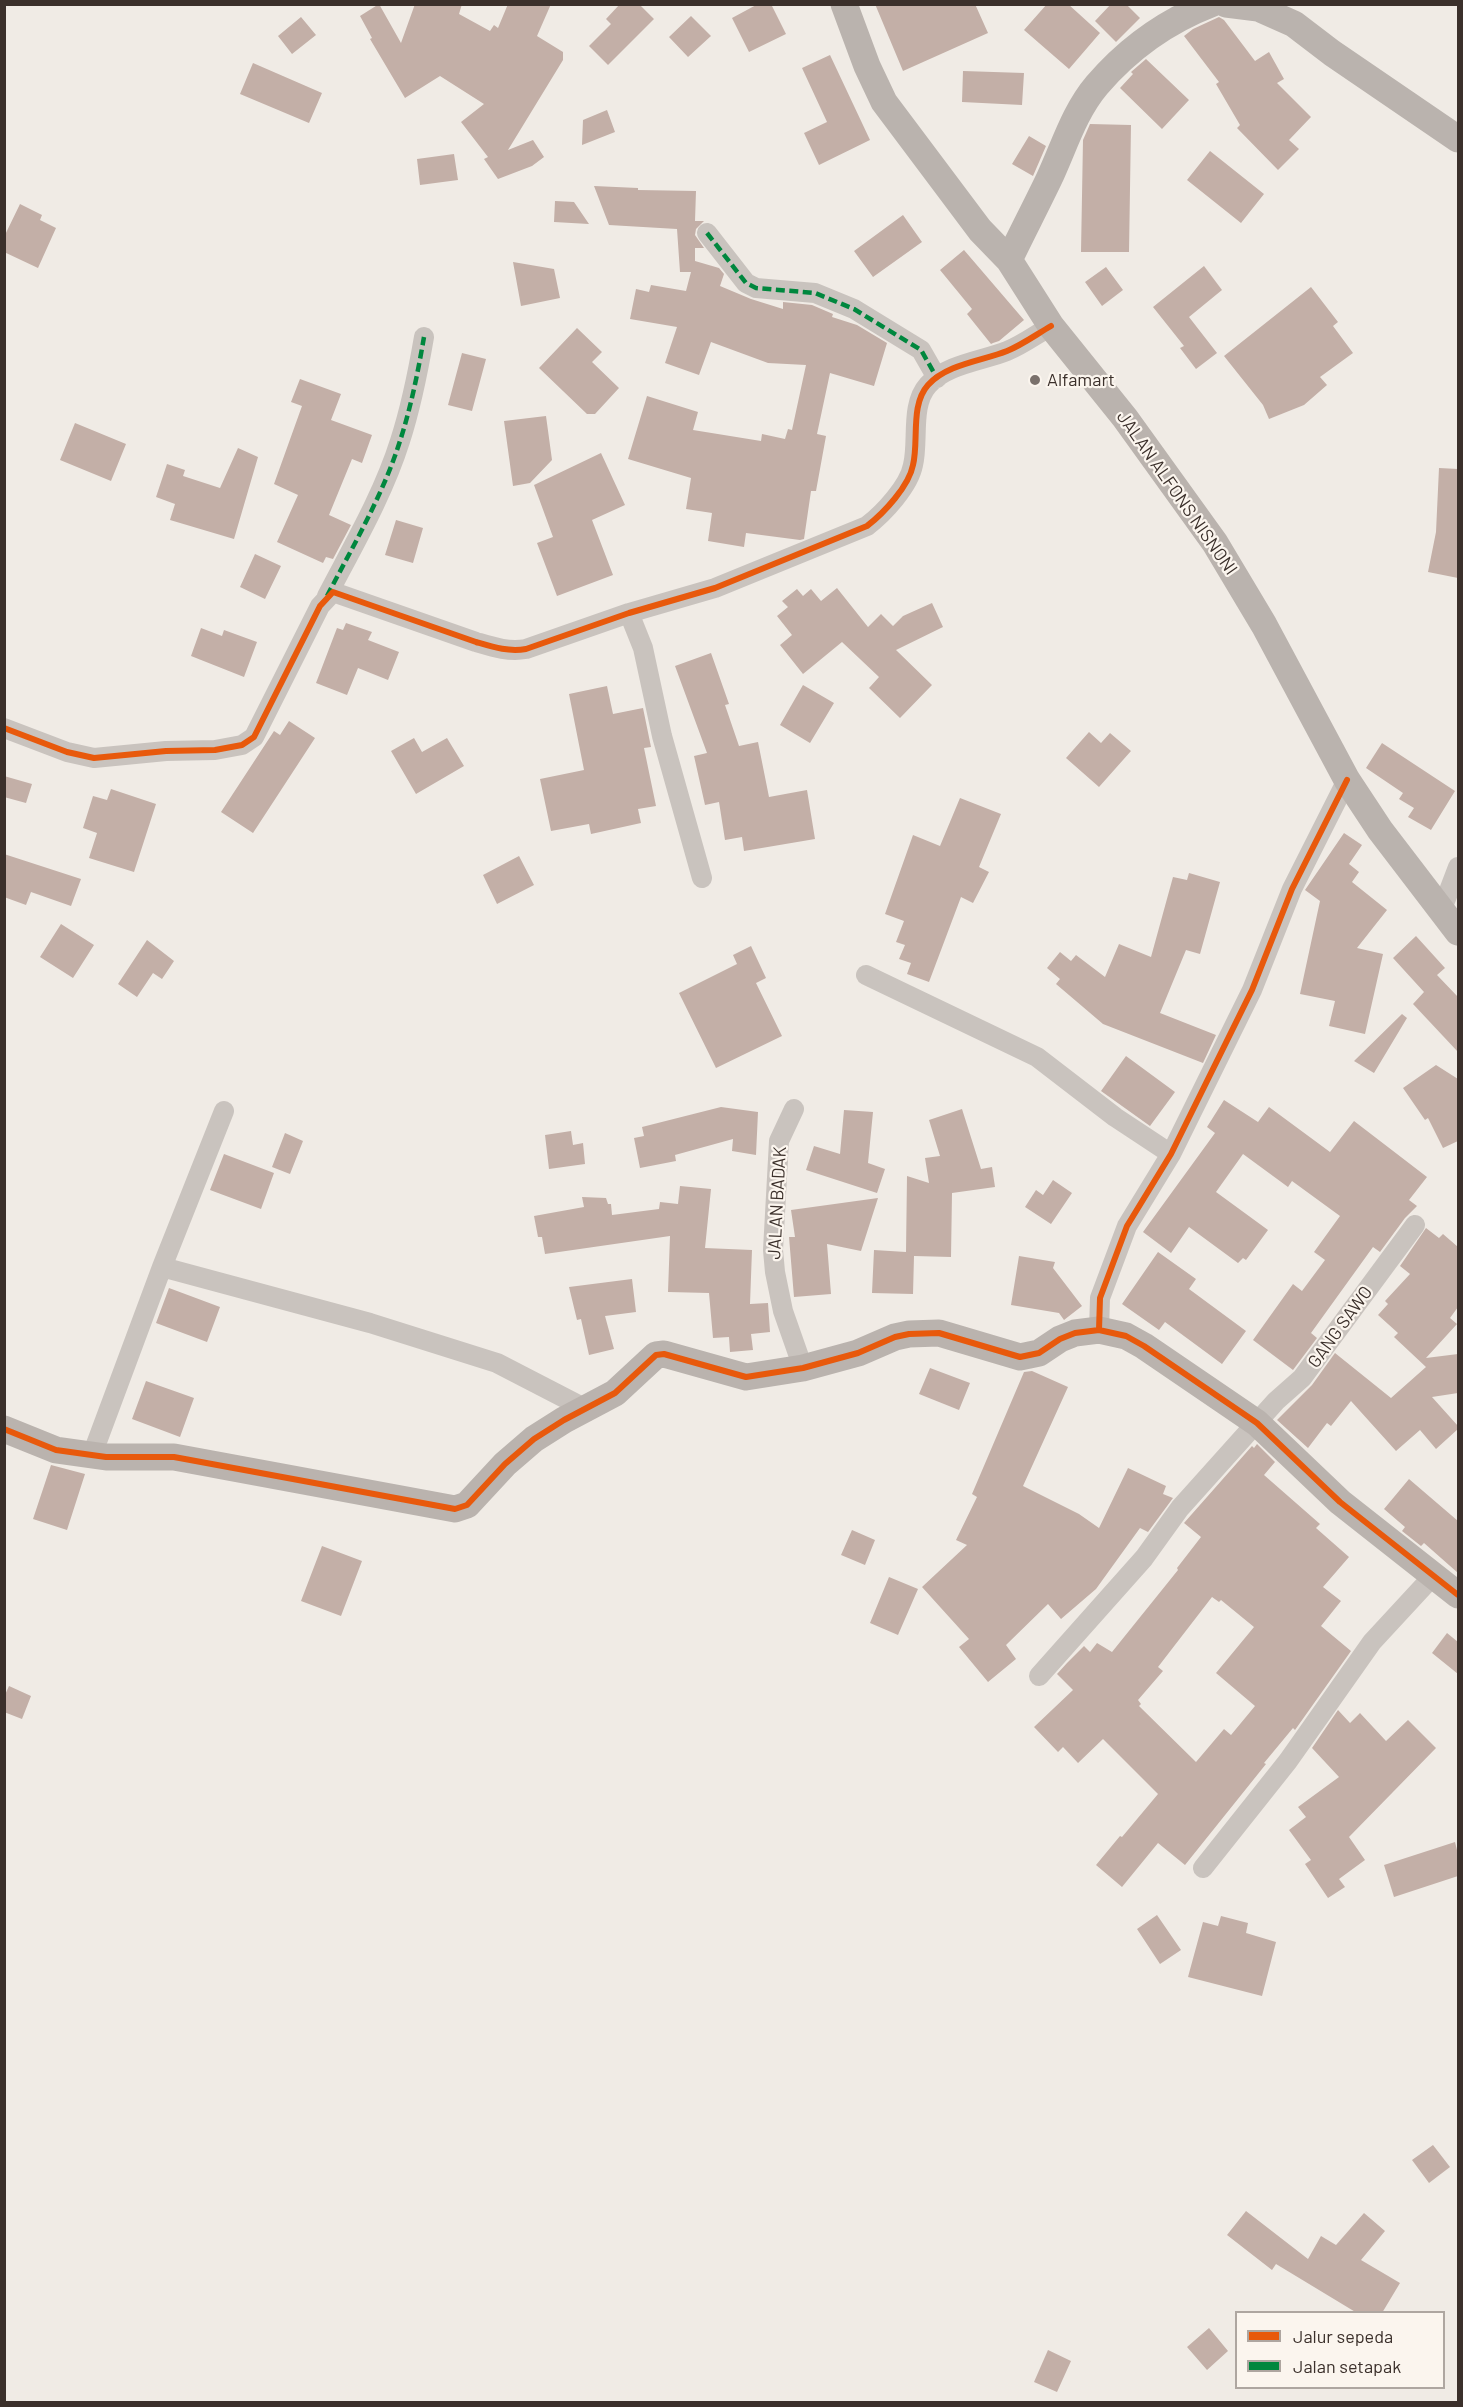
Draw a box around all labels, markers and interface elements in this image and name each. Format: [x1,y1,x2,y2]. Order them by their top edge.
place label: Alfamart [1047,369,1115,391]
marker: Alfamart [1028,373,1042,387]
street label: JALAN ALFONS NISNONI [1112,407,1242,579]
street label: JALAN BADAK [763,1146,791,1260]
street label: GANG SAWO [1303,1282,1377,1372]
legend [1235,2311,1445,2389]
text: Jalur sepeda [1293,2325,1393,2347]
text: Jalan setapak [1293,2355,1401,2377]

